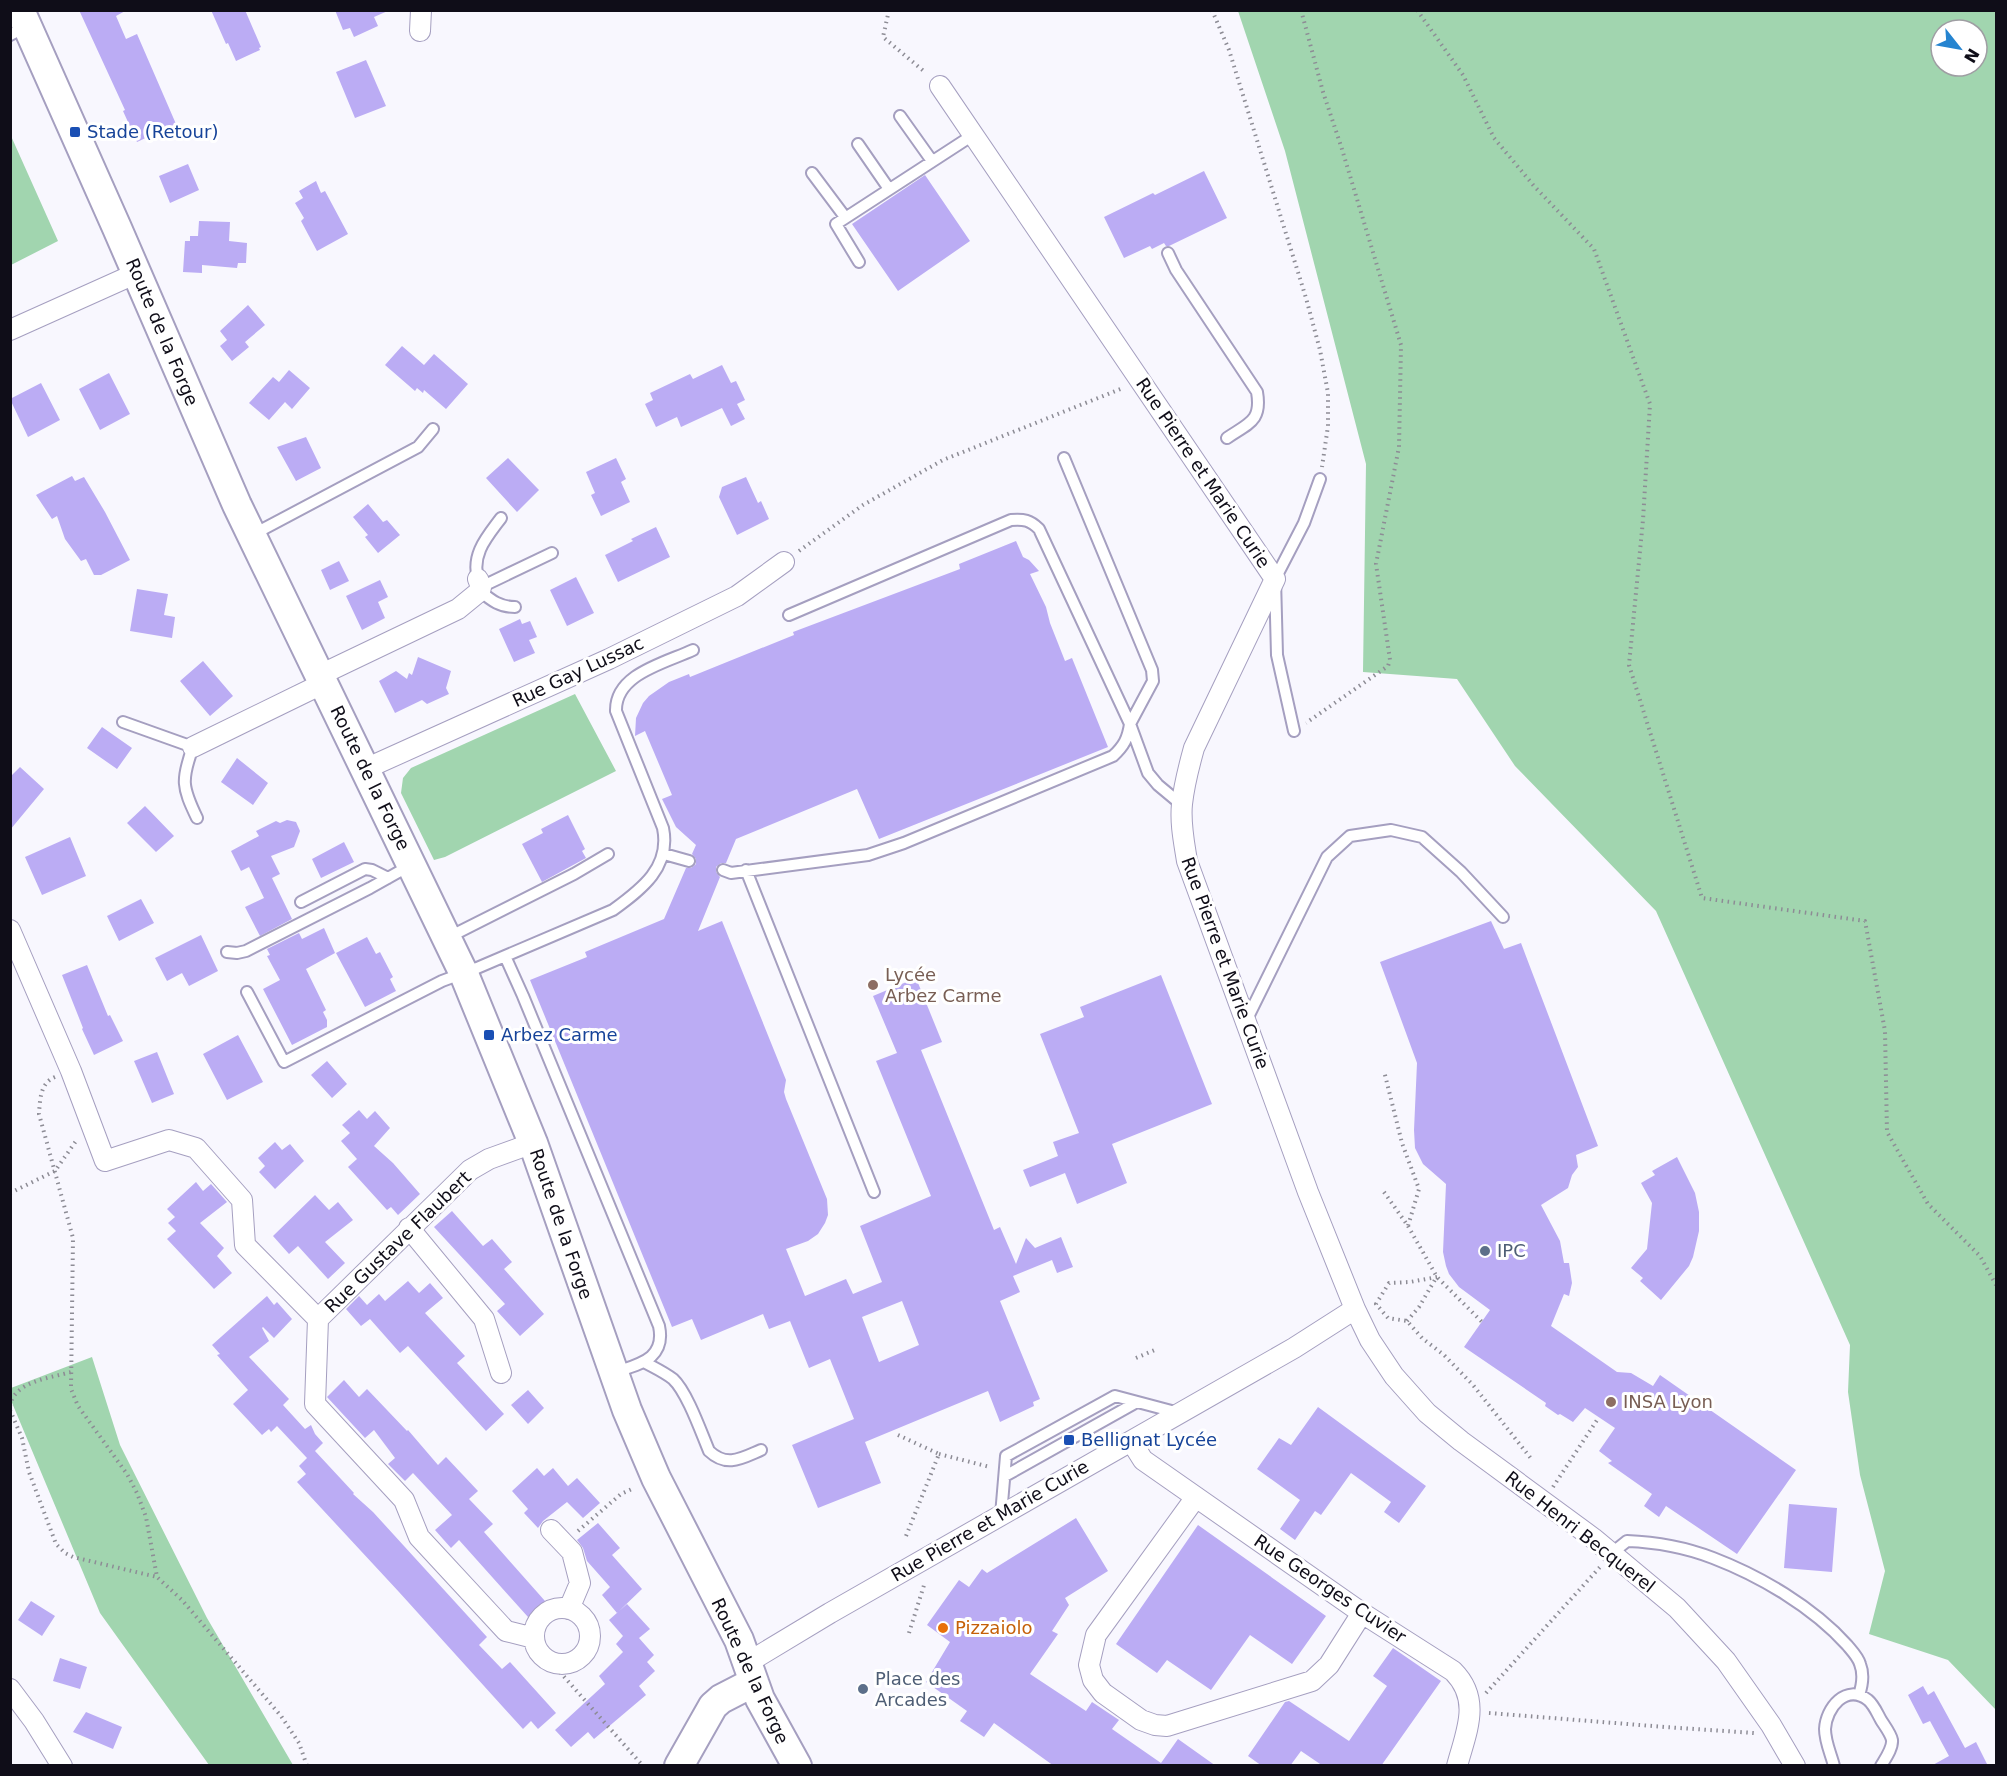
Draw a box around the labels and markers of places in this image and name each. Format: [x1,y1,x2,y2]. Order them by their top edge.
place label: Stade (Retour) [87,121,218,142]
marker: Stade (Retour) [68,125,82,139]
place label: Lycée Arbez Carme [885,964,1002,1006]
marker: Lycée Arbez Carme [866,978,880,992]
place label: Arbez Carme [501,1024,618,1045]
marker: Arbez Carme [482,1028,496,1042]
place label: IPC [1497,1240,1526,1261]
marker: IPC [1478,1244,1492,1258]
place label: INSA Lyon [1623,1391,1713,1412]
marker: INSA Lyon [1604,1395,1618,1409]
place label: Bellignat Lycée [1081,1429,1217,1450]
marker: Bellignat Lycée [1062,1433,1076,1447]
place label: Pizzaiolo [955,1617,1032,1638]
marker: Pizzaiolo [936,1621,950,1635]
place label: Place des Arcades [875,1668,960,1710]
marker: Place des Arcades [856,1682,870,1696]

